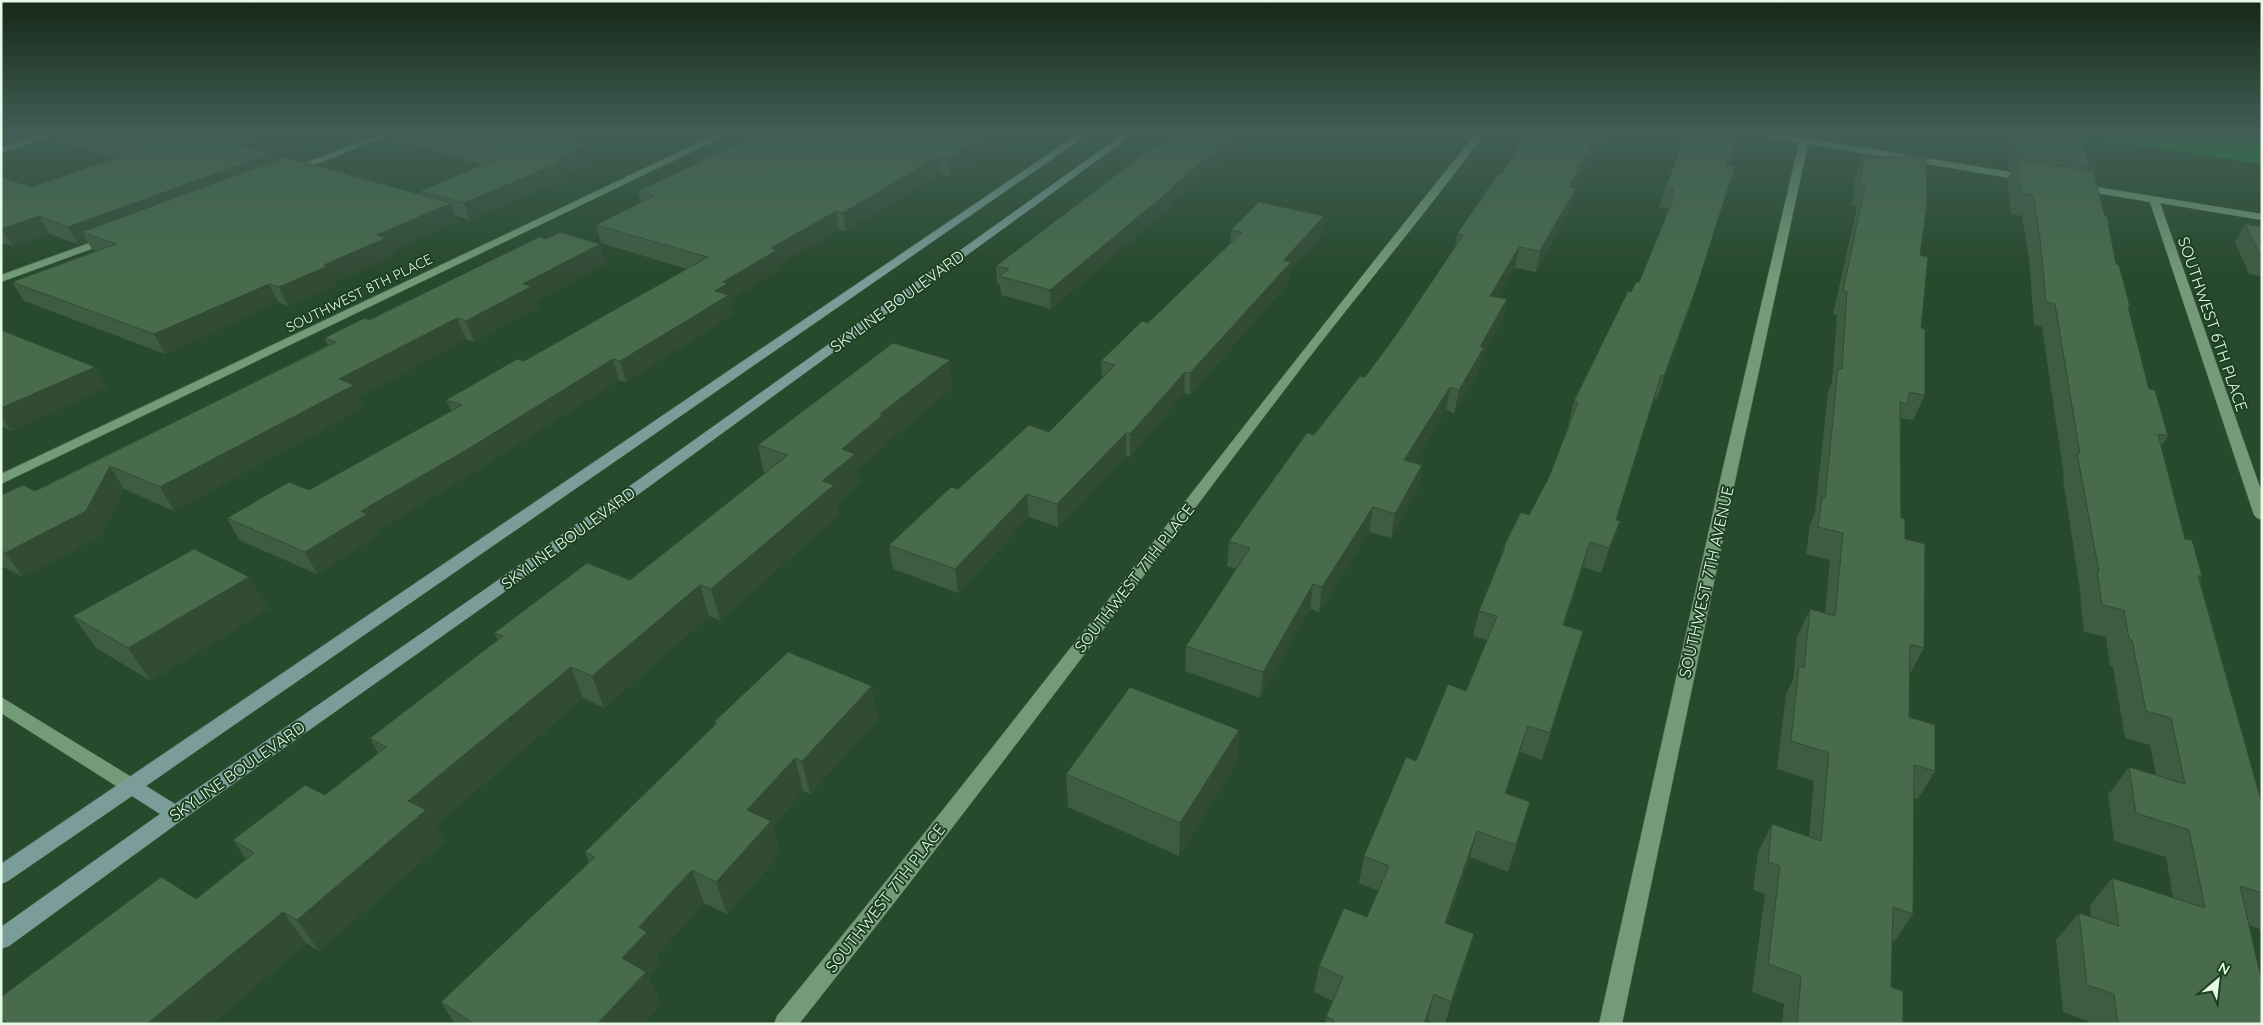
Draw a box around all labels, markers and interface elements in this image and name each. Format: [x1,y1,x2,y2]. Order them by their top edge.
street label: SOUTHWEST 6TH PLACE [2174,234,2252,414]
street label: SKYLINE BOULEVARD [826,246,968,356]
street label: SOUTHWEST 8TH PLACE [283,250,435,336]
street label: SKYLINE BOULEVARD [497,483,639,593]
street label: SOUTHWEST 7TH AVENUE [1674,484,1738,680]
street label: SOUTHWEST 7TH PLACE [1070,500,1198,656]
street label: SKYLINE BOULEVARD [165,717,309,825]
street label: SOUTHWEST 7TH PLACE [821,820,949,976]
north arrow [2193,955,2243,1005]
text: N [2215,958,2233,979]

